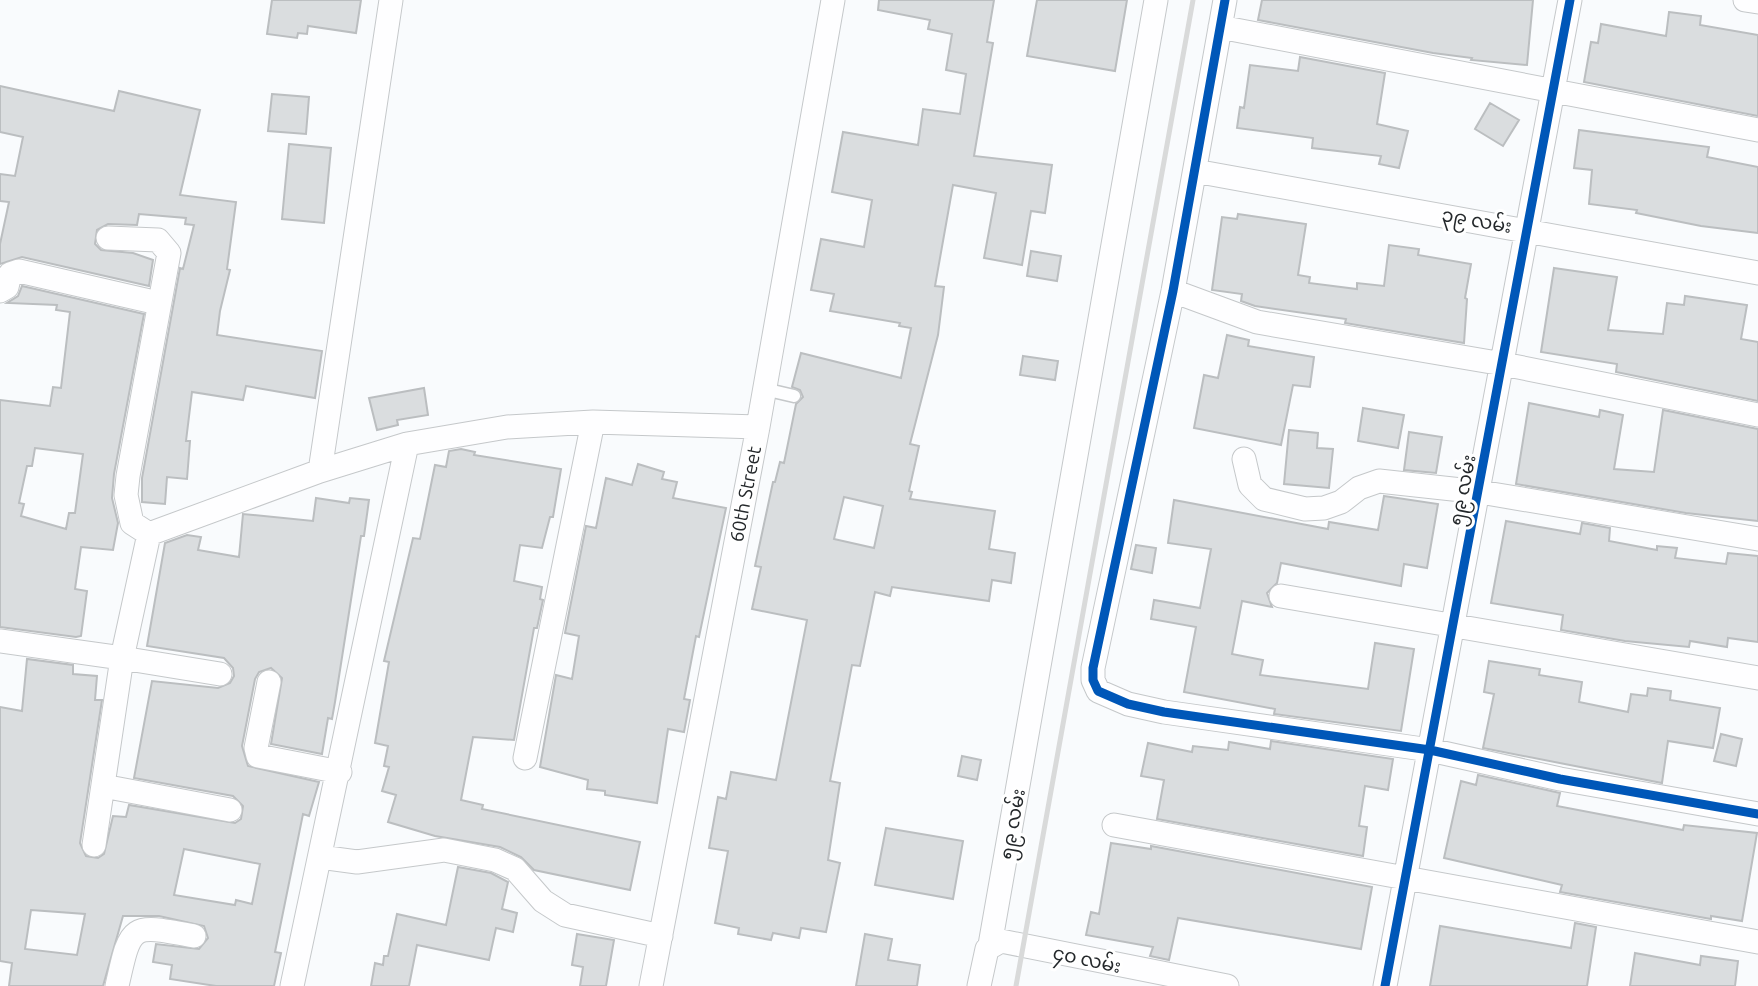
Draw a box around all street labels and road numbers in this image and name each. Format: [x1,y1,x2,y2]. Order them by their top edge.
street label: ၃၉ လမ်း [1439,200,1514,242]
street label: 60th Street [725,444,765,544]
street label: ၅၉ လမ်း [1441,452,1485,528]
street label: ၅၉ လမ်း [992,786,1034,862]
street label: ၄၀ လမ်း [1050,938,1124,982]

